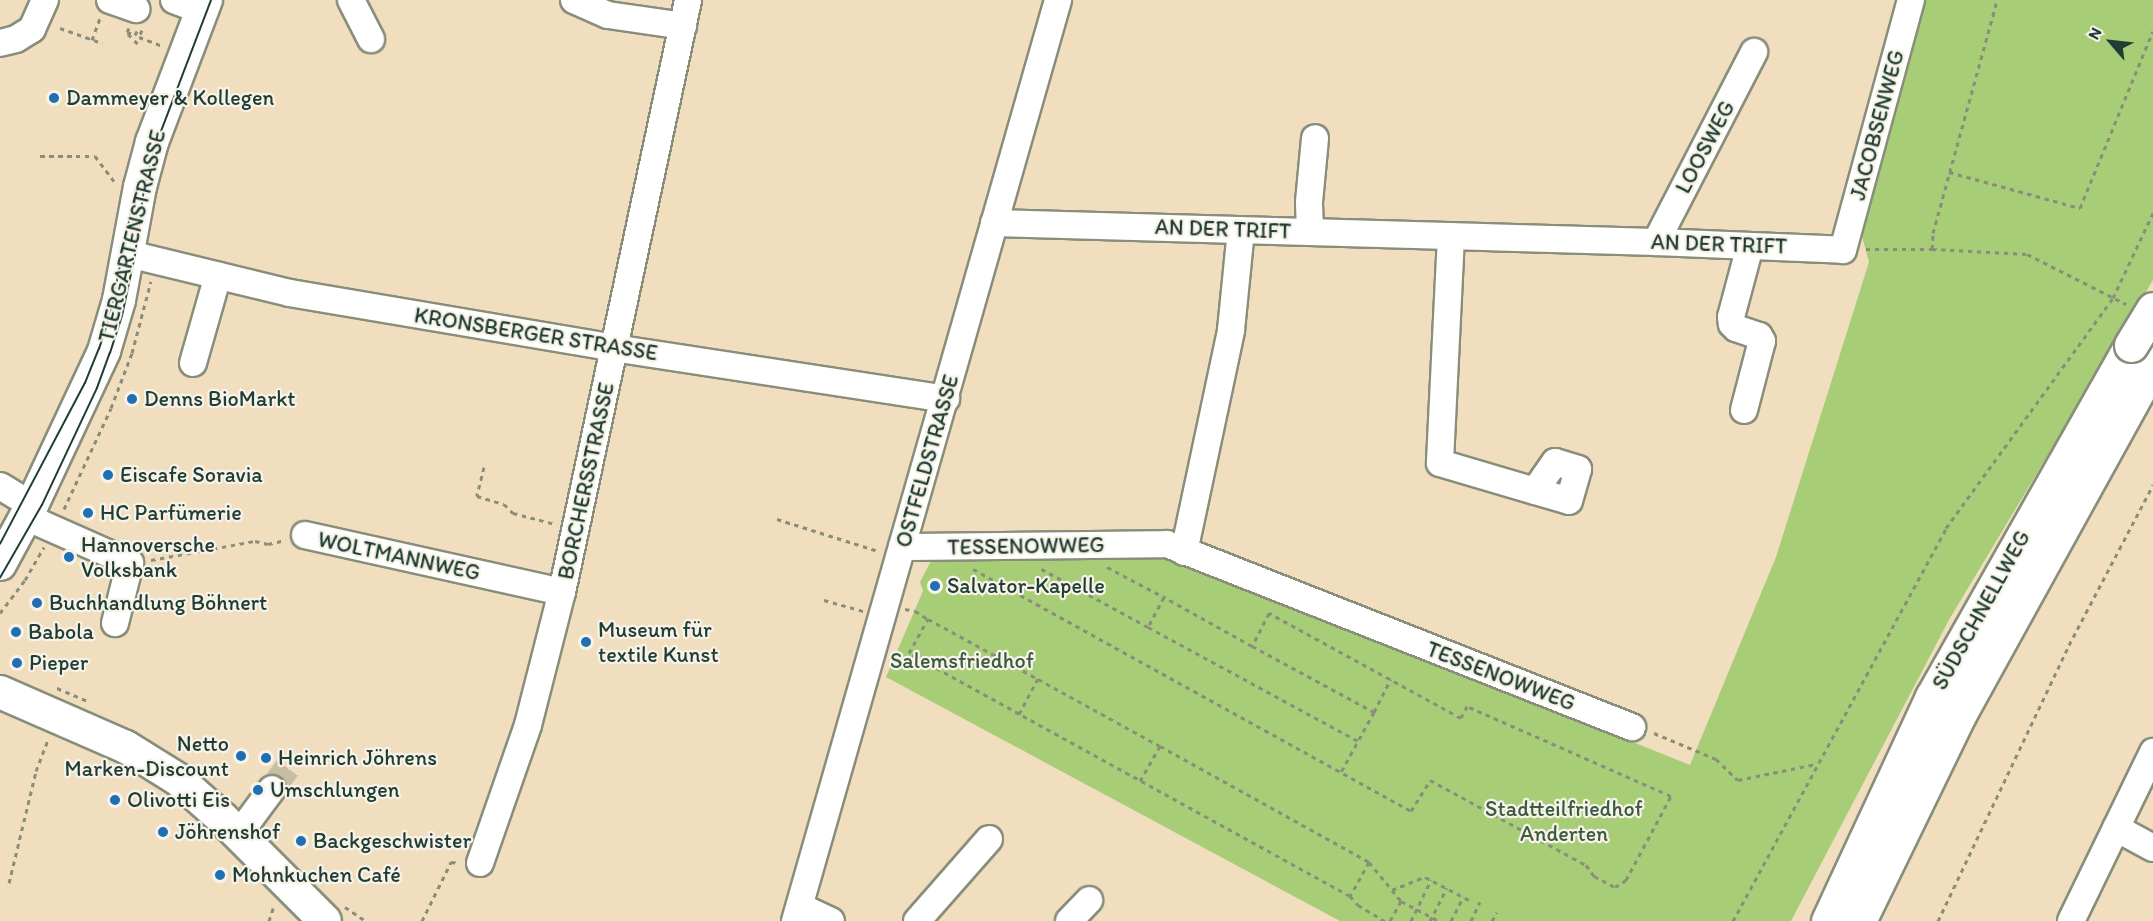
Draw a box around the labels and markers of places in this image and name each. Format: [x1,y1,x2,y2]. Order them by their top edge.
place label: Dammeyer & Kollegen [66,85,275,111]
marker: Dammeyer & Kollegen [47,91,61,105]
place label: Denns BioMarkt [144,386,296,412]
marker: Denns BioMarkt [125,392,139,406]
place label: Eiscafe Soravia [120,462,263,488]
marker: Eiscafe Soravia [101,468,115,482]
place label: HC Parfümerie [100,500,241,526]
marker: HC Parfümerie [81,506,95,520]
place label: Hannoversche Volksbank [81,531,215,582]
marker: Hannoversche Volksbank [62,550,76,564]
place label: Salvator-Kapelle [947,573,1105,599]
marker: Salvator-Kapelle [928,579,942,593]
place label: Buchhandlung Böhnert [49,590,267,616]
marker: Buchhandlung Böhnert [30,596,44,610]
place label: Museum für textile Kunst [598,616,719,668]
place label: Babola [28,619,94,645]
marker: Babola [9,625,23,639]
marker: Museum für textile Kunst [579,635,593,649]
place label: Pieper [29,650,88,676]
marker: Pieper [10,656,24,670]
place label: Netto Marken-Discount [65,730,229,782]
place label: Heinrich Jöhrens [278,745,437,771]
marker: Netto Marken-Discount [234,749,248,763]
marker: Heinrich Jöhrens [259,751,273,765]
place label: Umschlungen [270,777,399,803]
marker: Umschlungen [251,783,265,797]
place label: Olivotti Eis [127,787,230,813]
marker: Olivotti Eis [108,793,122,807]
place label: Jöhrenshof [175,819,280,845]
marker: Jöhrenshof [156,825,170,839]
place label: Backgeschwister [313,828,471,854]
marker: Backgeschwister [294,834,308,848]
place label: Mohnkuchen Café [232,862,401,888]
marker: Mohnkuchen Café [213,868,227,882]

